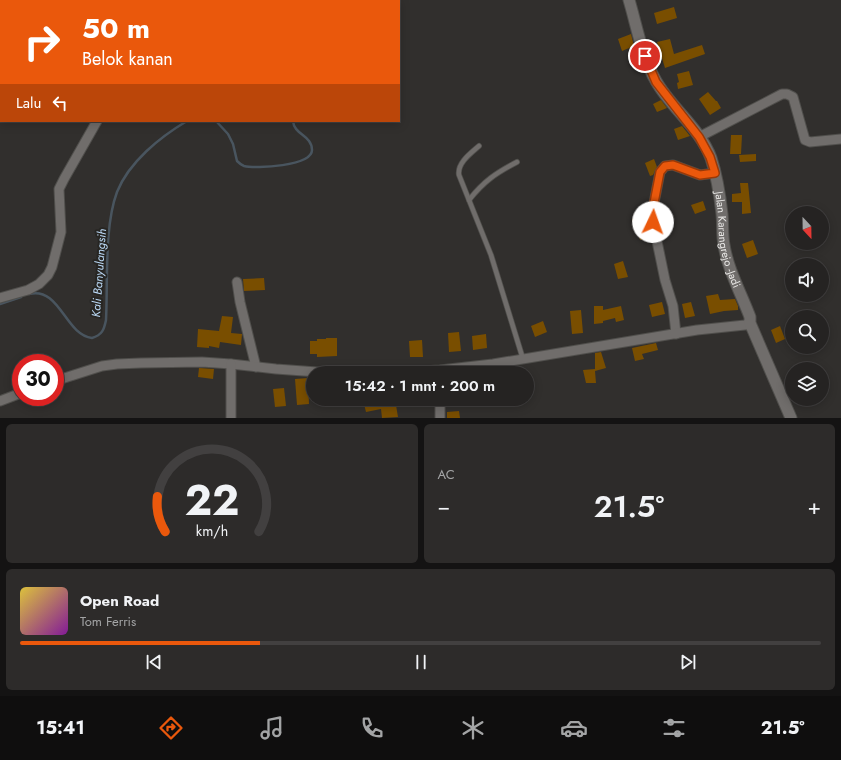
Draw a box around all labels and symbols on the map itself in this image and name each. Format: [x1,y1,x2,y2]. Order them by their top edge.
pin [628,39,662,73]
street label: Jalan Karangrejo -Jadi [711,188,745,290]
position arrow [632,201,674,243]
north arrow [785,206,829,250]
water label: Kali Banyulangsih [87,228,111,318]
speed limit sign: 30 [12,354,64,406]

